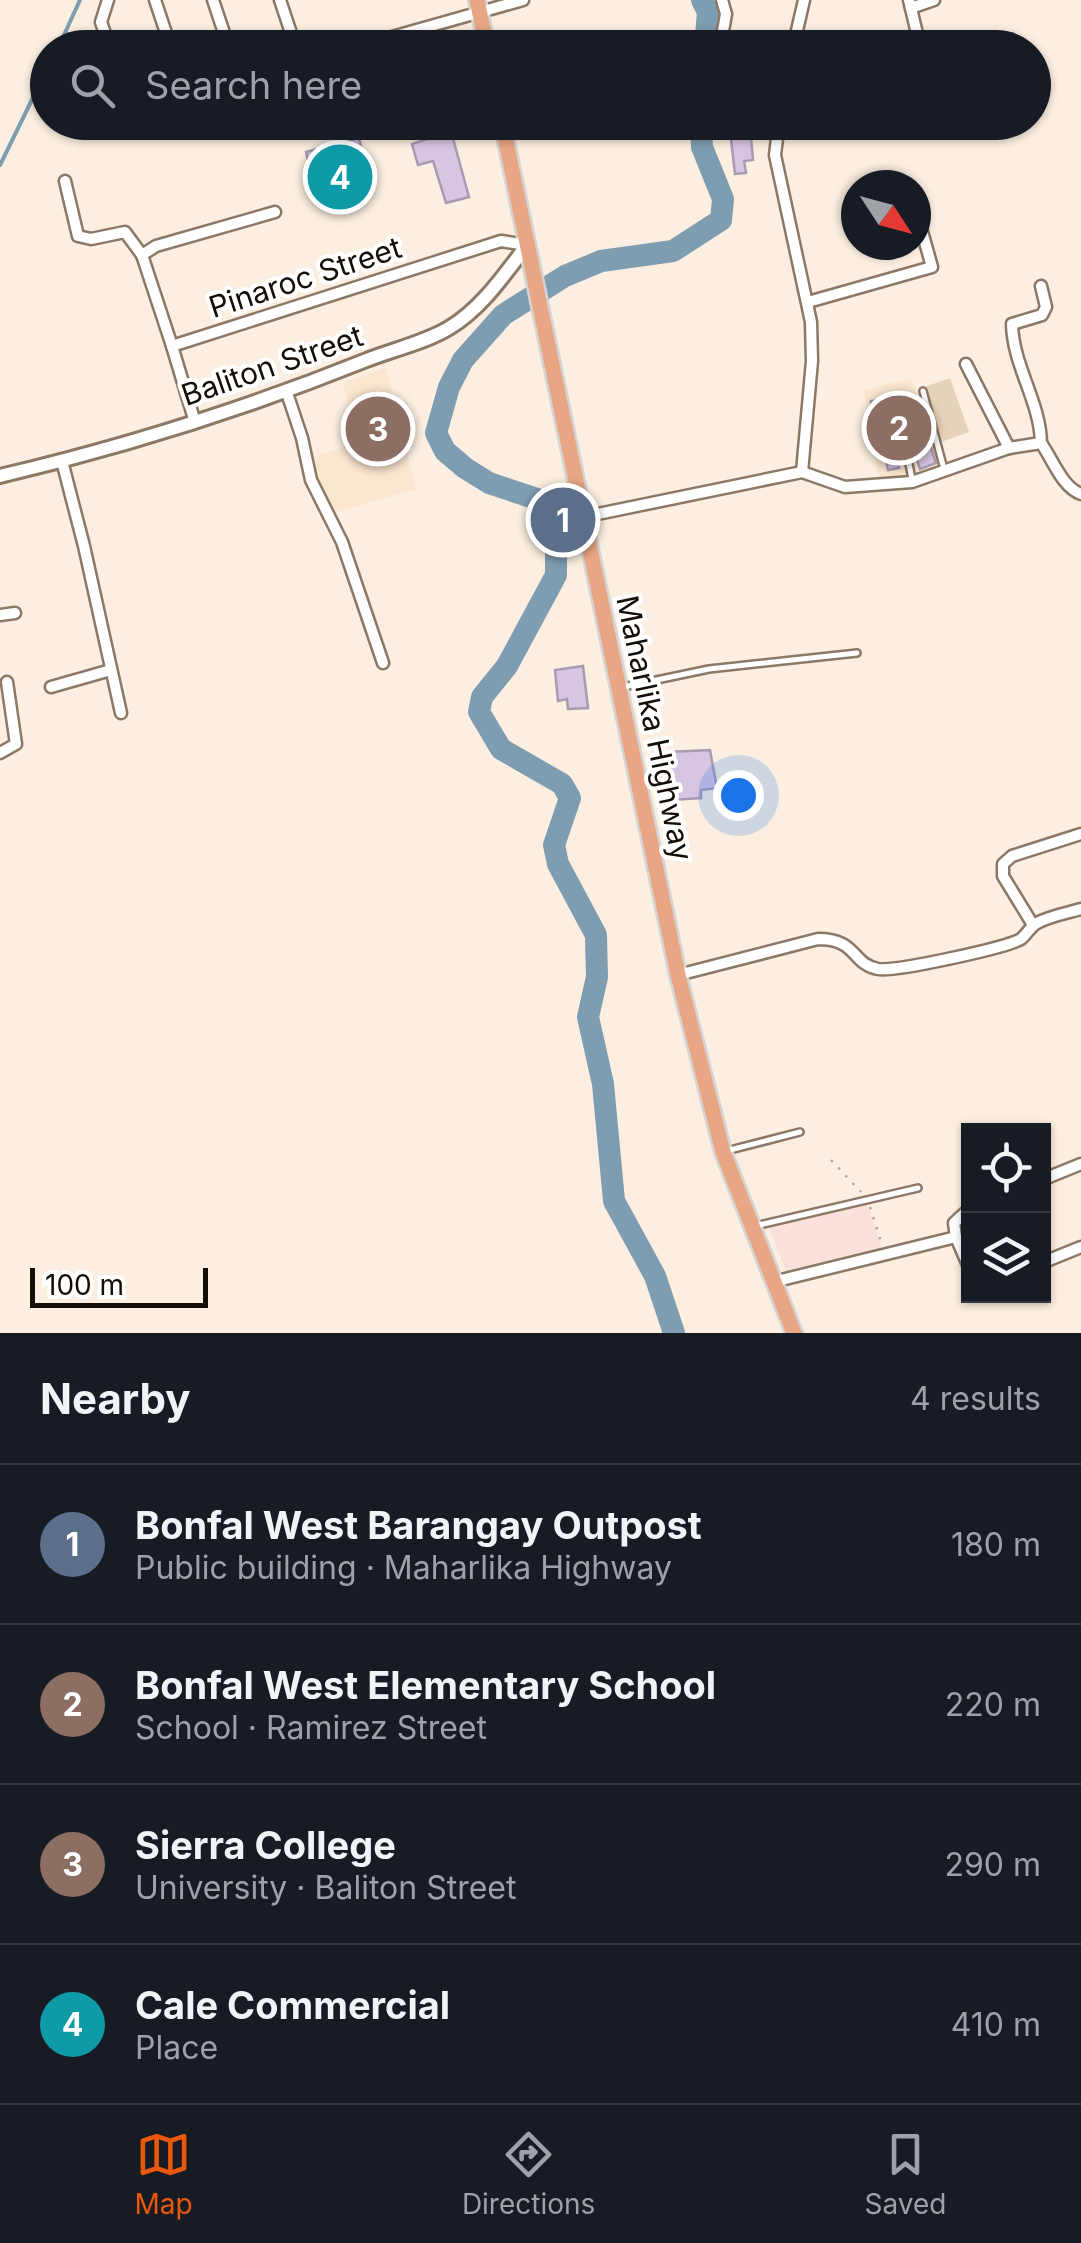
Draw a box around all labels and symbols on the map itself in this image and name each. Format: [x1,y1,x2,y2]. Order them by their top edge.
pin: 4 [308,140,372,214]
north arrow [841,170,931,260]
street label: Pinaroc Street [204,229,406,325]
street label: Baliton Street [177,317,368,413]
pin: 2 [866,390,932,466]
pin: 3 [346,392,410,466]
pin: 1 [530,482,596,558]
street label: Maharlika Highway [609,592,701,864]
your location [713,770,764,821]
scale bar [30,1263,208,1308]

